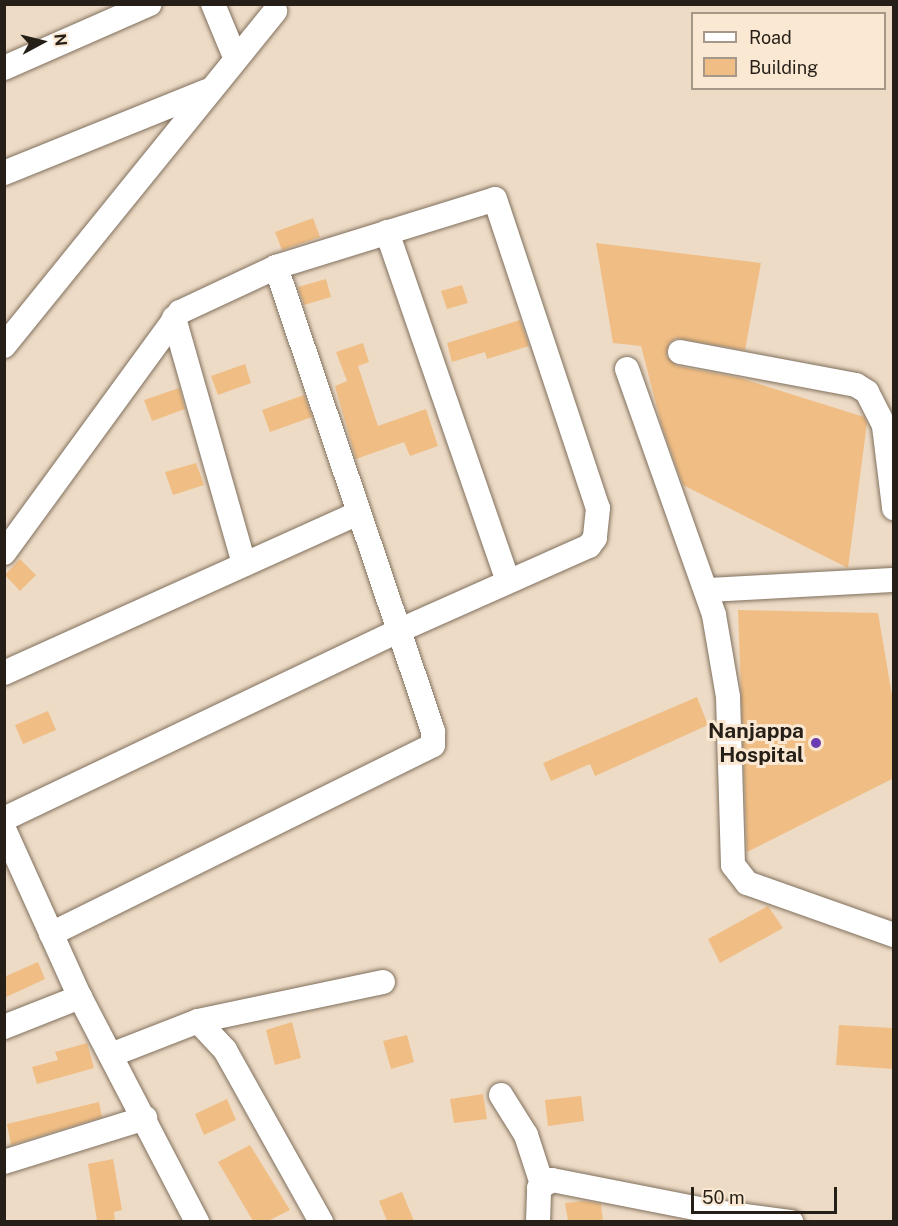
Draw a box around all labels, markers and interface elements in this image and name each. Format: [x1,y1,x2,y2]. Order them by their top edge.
north arrow [12,12,72,72]
legend [691,12,886,90]
text: Road [749,27,792,48]
text: N [50,32,71,47]
text: Building [749,57,818,78]
place label: Nanjappa Hospital [708,718,804,768]
marker: Nanjappa Hospital [809,736,823,750]
scale bar [694,1175,840,1213]
text: 50 m [702,1187,745,1208]

